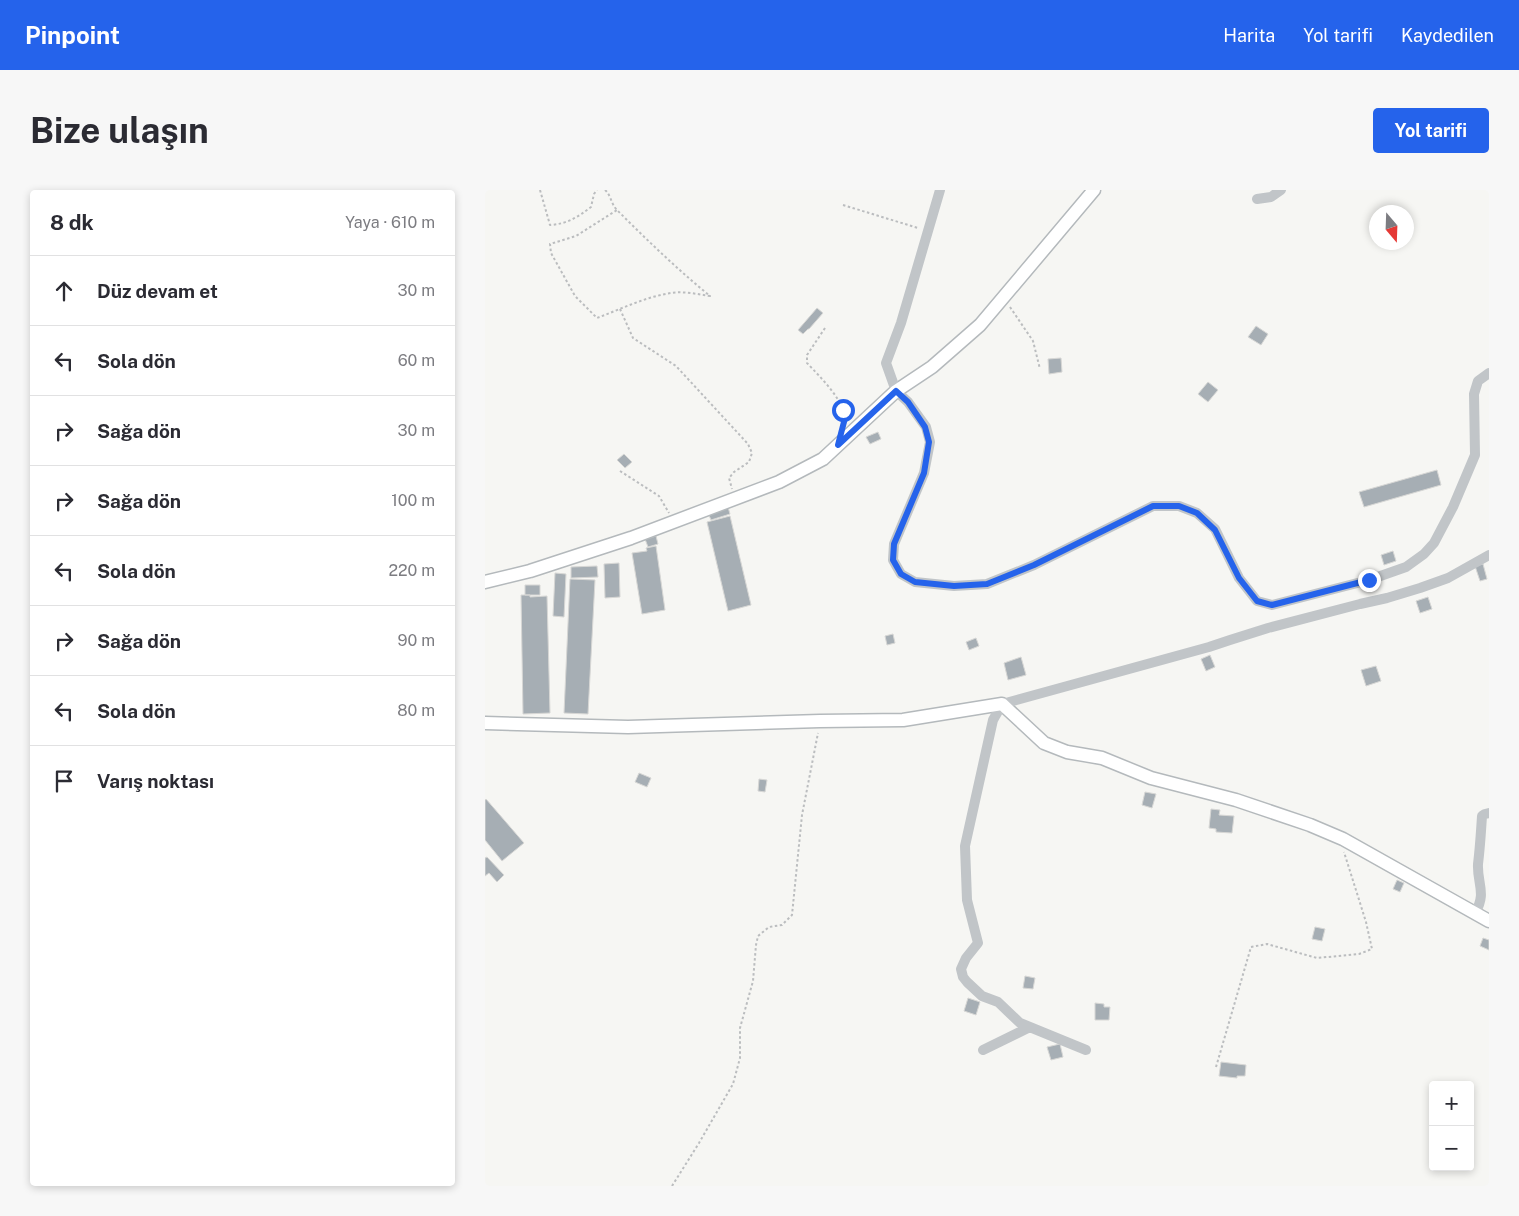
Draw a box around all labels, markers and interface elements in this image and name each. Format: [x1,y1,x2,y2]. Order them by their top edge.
text: Pinpoint [25,21,120,49]
text: Harita [1223,25,1275,46]
text: Yol tarifi [1303,25,1373,46]
text: Kaydedilen [1401,25,1494,46]
button: Yol tarifi [1373,108,1489,153]
text: Bize ulaşın [30,110,209,151]
north arrow [1369,205,1414,250]
text: 8 dk [50,210,94,235]
text: Yaya · 610 m [345,213,435,232]
icon: ahead [50,277,78,305]
text: Düz devam et [97,280,218,302]
text: 30 m [398,281,435,300]
icon: left [50,347,78,375]
text: Sola dön [97,350,176,372]
text: 60 m [398,351,435,370]
route start [832,399,855,422]
icon: right [50,417,78,445]
text: Sağa dön [97,420,181,442]
text: 30 m [398,421,435,440]
icon: right [50,487,78,515]
text: Sağa dön [97,490,181,512]
text: 100 m [391,491,435,510]
icon: left [50,557,78,585]
text: Sola dön [97,560,176,582]
text: 220 m [388,561,435,580]
route end [1358,569,1381,592]
icon: right [50,627,78,655]
text: Sağa dön [97,630,181,652]
text: 90 m [398,631,435,650]
icon: left [50,697,78,725]
text: Sola dön [97,700,176,722]
text: 80 m [397,701,435,720]
icon: arrive [50,767,78,795]
text: Varış noktası [97,770,214,792]
map controls [1429,1081,1474,1171]
button: + [1429,1081,1474,1126]
button: − [1429,1126,1474,1171]

